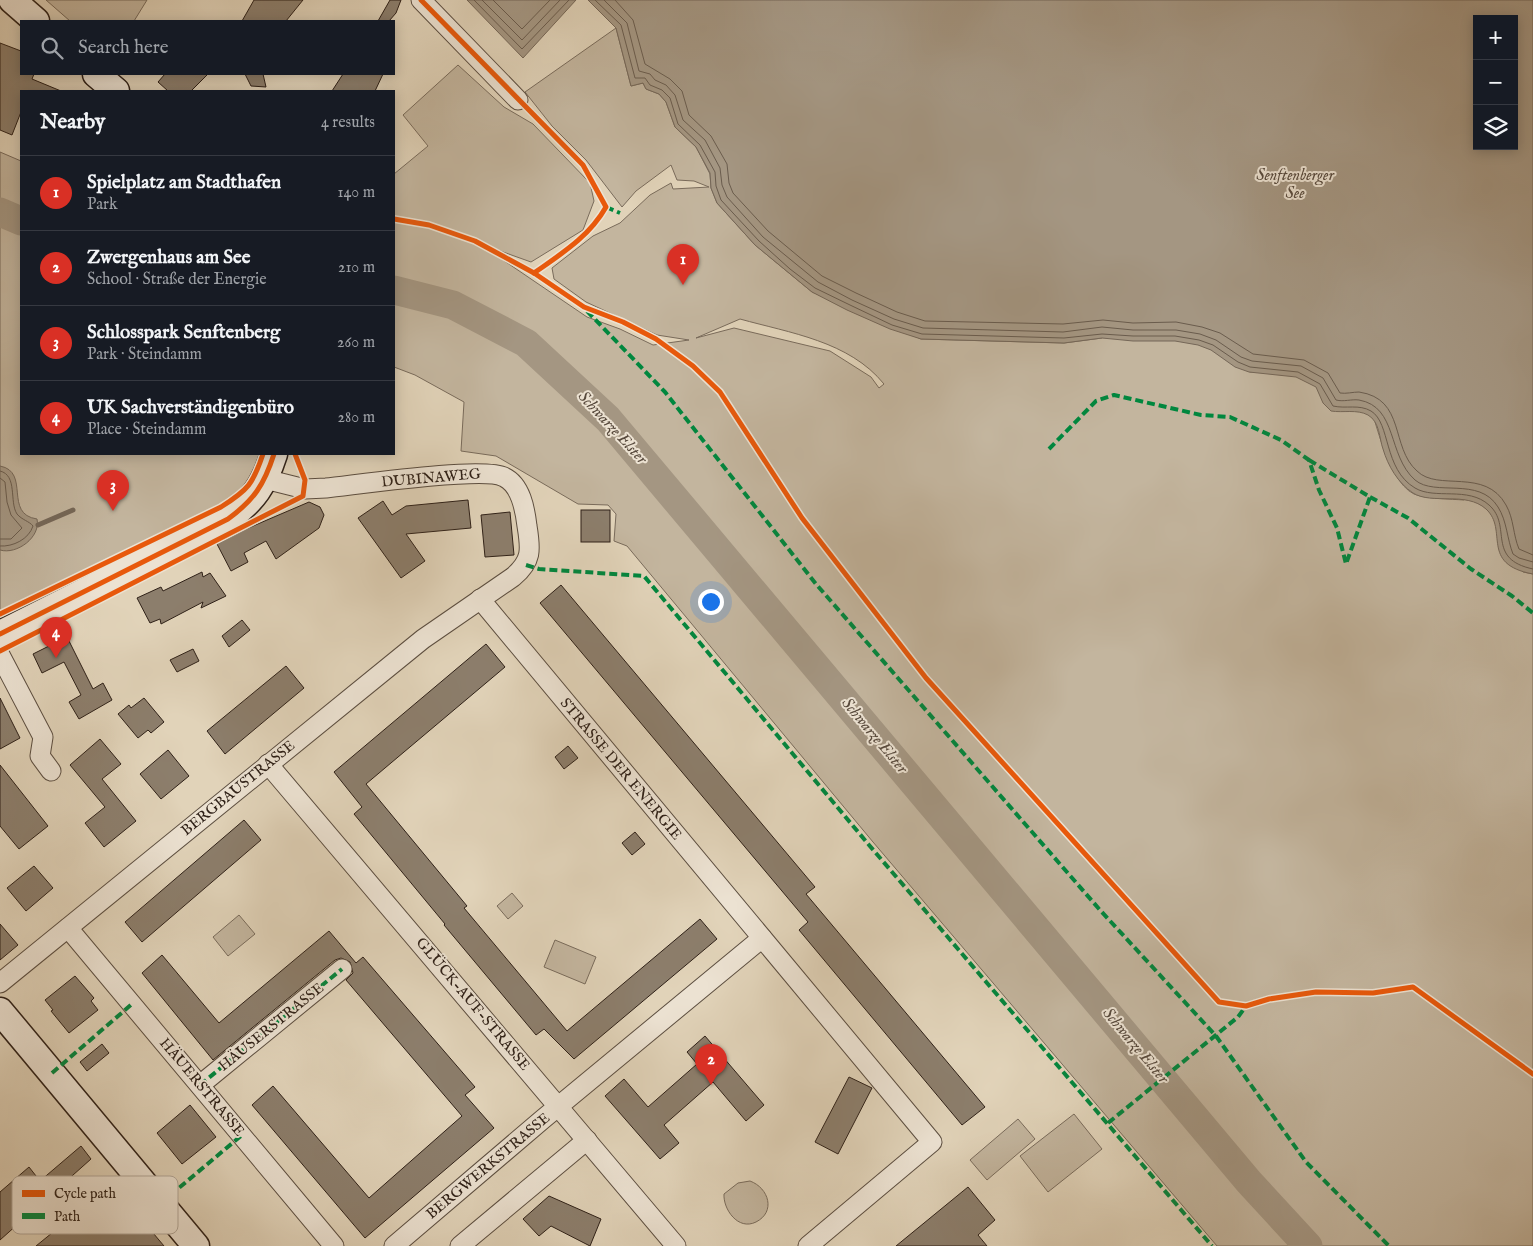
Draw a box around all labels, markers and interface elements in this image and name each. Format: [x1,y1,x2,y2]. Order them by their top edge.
map controls [1473,15,1518,150]
button: + [1473,15,1518,60]
search box [20,20,395,75]
icon: search [38,34,66,62]
text: Search here [78,36,169,60]
button: − [1473,60,1518,105]
button: layers [1473,105,1518,150]
text: Nearby [40,109,105,136]
text: 4 results [321,113,375,133]
water label: Senftenberger See [1256,166,1335,204]
text: Spielplatz am Stadthafen [87,171,281,195]
text: 1 [53,183,59,203]
text: 140 m [337,183,375,203]
text: Park [87,195,117,215]
pin: 1 [667,244,699,285]
text: Zwergenhaus am See [87,246,250,270]
text: 2 [52,258,60,278]
text: 210 m [338,258,375,278]
text: School · Straße der Energie [87,270,266,290]
text: Schlosspark Senftenberg [87,321,280,345]
text: 3 [53,333,59,353]
text: 260 m [337,333,375,353]
text: Park · Steindamm [87,345,202,365]
water label: Schwarze Elster [573,387,652,470]
text: UK Sachverständigenbüro [87,396,294,420]
text: 4 [52,408,60,428]
text: 280 m [338,408,375,428]
text: Place · Steindamm [87,420,206,440]
street label: DUBINAWEG [381,464,482,492]
pin: 3 [97,470,129,511]
your location [698,589,724,615]
pin: 4 [40,617,72,658]
street label: STRASSE DER ENERGIE [556,694,686,844]
water label: Schwarze Elster [837,694,912,779]
street label: BERGBAUSTRASSE [177,736,299,840]
street label: GLÜCK-AUF-STRASSE [412,934,534,1074]
street label: HÄUSERSTRASSE [214,979,328,1075]
water label: Schwarze Elster [1098,1004,1173,1089]
street label: HÄUERSTRASSE [155,1034,249,1140]
pin: 2 [695,1044,727,1085]
street label: BERGWERKSTRASSE [422,1109,554,1223]
legend [12,1176,178,1234]
text: Cycle path [54,1185,116,1203]
text: Path [54,1208,81,1226]

